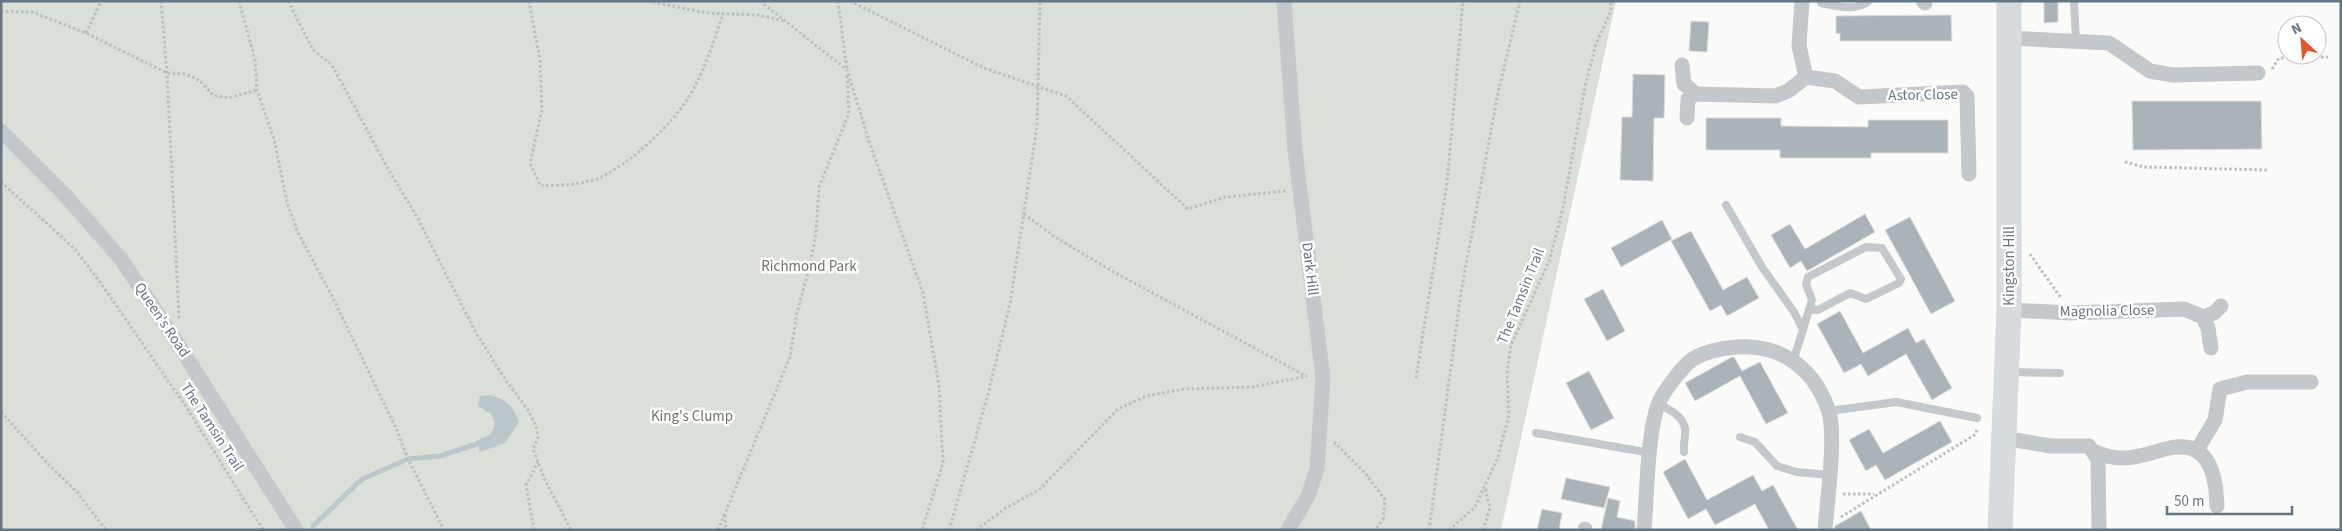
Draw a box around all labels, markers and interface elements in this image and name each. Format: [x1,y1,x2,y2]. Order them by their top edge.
north arrow [2277,15,2327,65]
text: N [2288,18,2305,40]
street label: Astor Close [1888,84,1958,106]
street label: Kingston Hill [1999,226,2020,306]
street label: Dark Hill [1296,241,1324,297]
street label: The Tamsin Trail [1492,245,1550,347]
park label: Richmond Park [761,256,857,277]
street label: Queen's Road [129,278,195,362]
street label: Magnolia Close [2059,300,2155,322]
street label: The Tamsin Trail [175,378,249,476]
park label: King's Clump [651,406,733,427]
scale bar [2167,484,2292,516]
text: 50 m [2174,491,2204,512]

